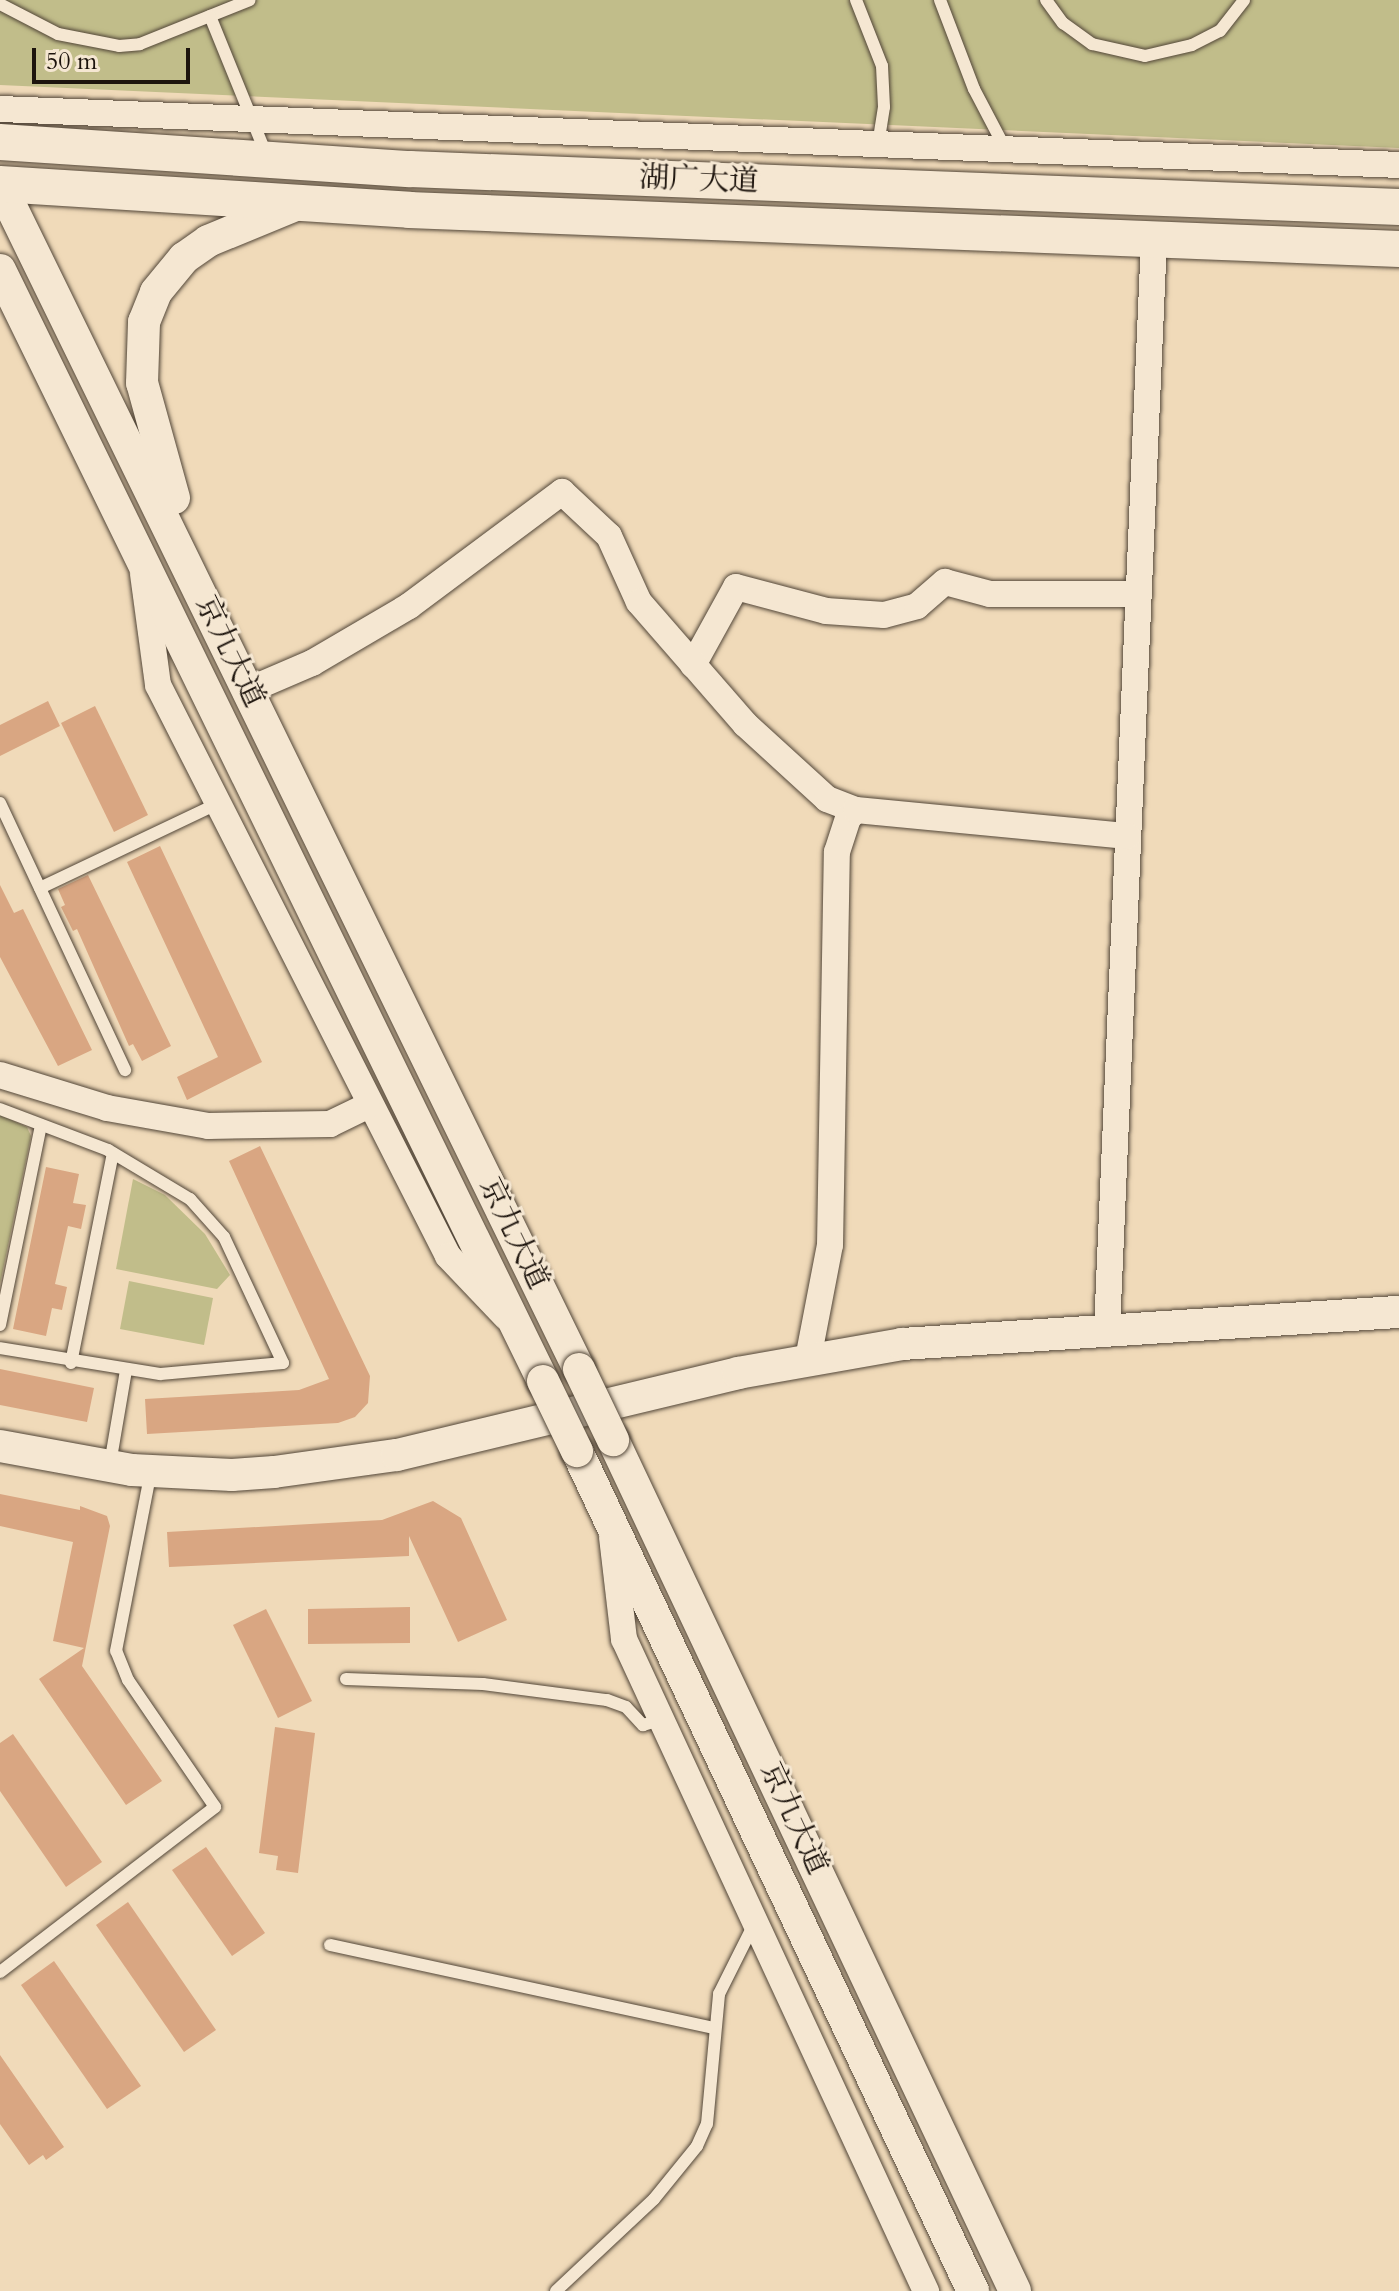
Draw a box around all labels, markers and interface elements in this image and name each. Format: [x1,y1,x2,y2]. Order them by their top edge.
scale bar [36,32,194,82]
text: 50 m [46,45,97,78]
street label: 湖广大道 [638,160,760,200]
street label: 京九大道 [188,590,272,714]
street label: 京九大道 [472,1172,556,1296]
street label: 京九大道 [752,1757,836,1881]

